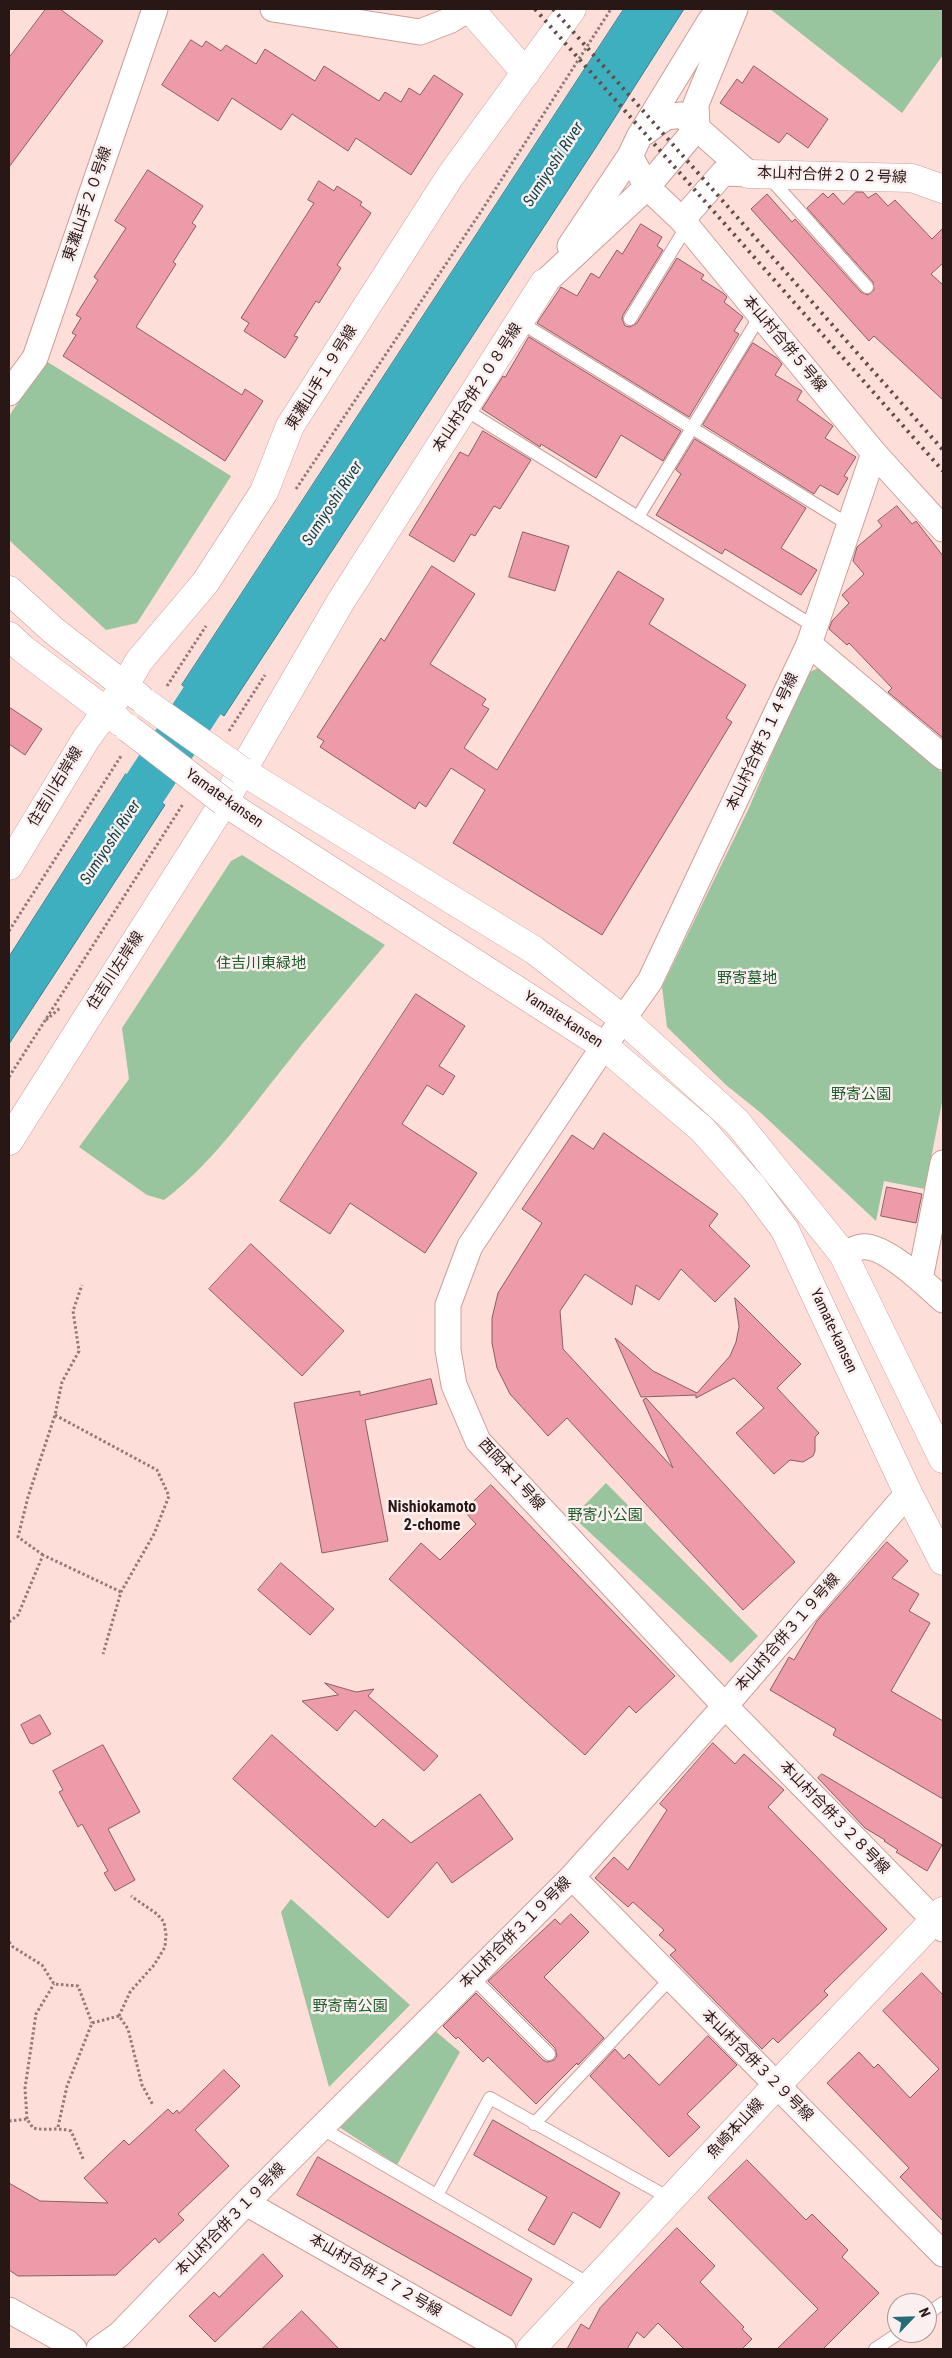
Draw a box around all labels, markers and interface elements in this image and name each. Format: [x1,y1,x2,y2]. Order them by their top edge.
water label: Sumiyoshi River [520,119,588,211]
street label: 東灘山手２０号線 [60,144,116,264]
street label: 本山村合併２０２号線 [757,164,907,188]
street label: 本山村合併５号線 [739,292,829,396]
street label: 本山村合併２０８号線 [430,320,526,456]
street label: 東灘山手１９号線 [283,322,361,434]
water label: Sumiyoshi River [299,458,367,550]
street label: 本山村合併３１４号線 [723,670,803,814]
street label: 住吉川右岸線 [25,744,87,830]
street label: Yamate-kansen [182,766,266,832]
water label: Sumiyoshi River [77,797,145,889]
street label: 住吉川左岸線 [84,928,148,1014]
park label: 住吉川東緑地 [216,955,306,973]
park label: 野寄墓地 [717,970,777,988]
street label: Yamate-kansen [520,988,606,1052]
park label: 野寄公園 [831,1086,891,1104]
street label: Yamate-kansen [806,1286,860,1376]
street label: 西岡本１号線 [474,1436,548,1514]
district label: Nishiokamoto 2-chome [388,1498,476,1536]
park label: 野寄小公園 [568,1507,642,1525]
street label: 本山村合併３１９号線 [732,1570,844,1696]
street label: 本山村合併３２８号線 [775,1758,893,1878]
street label: 本山村合併３１９号線 [457,1874,575,1992]
park label: 野寄南公園 [313,1998,387,2016]
street label: 本山村合併３２９号線 [698,2007,816,2125]
street label: 魚崎本山線 [704,2095,768,2163]
street label: 本山村合併３１９号線 [172,2160,290,2280]
street label: 本山村合併２７２号線 [306,2231,444,2321]
north arrow [887,2293,937,2343]
text: N [916,2305,934,2319]

